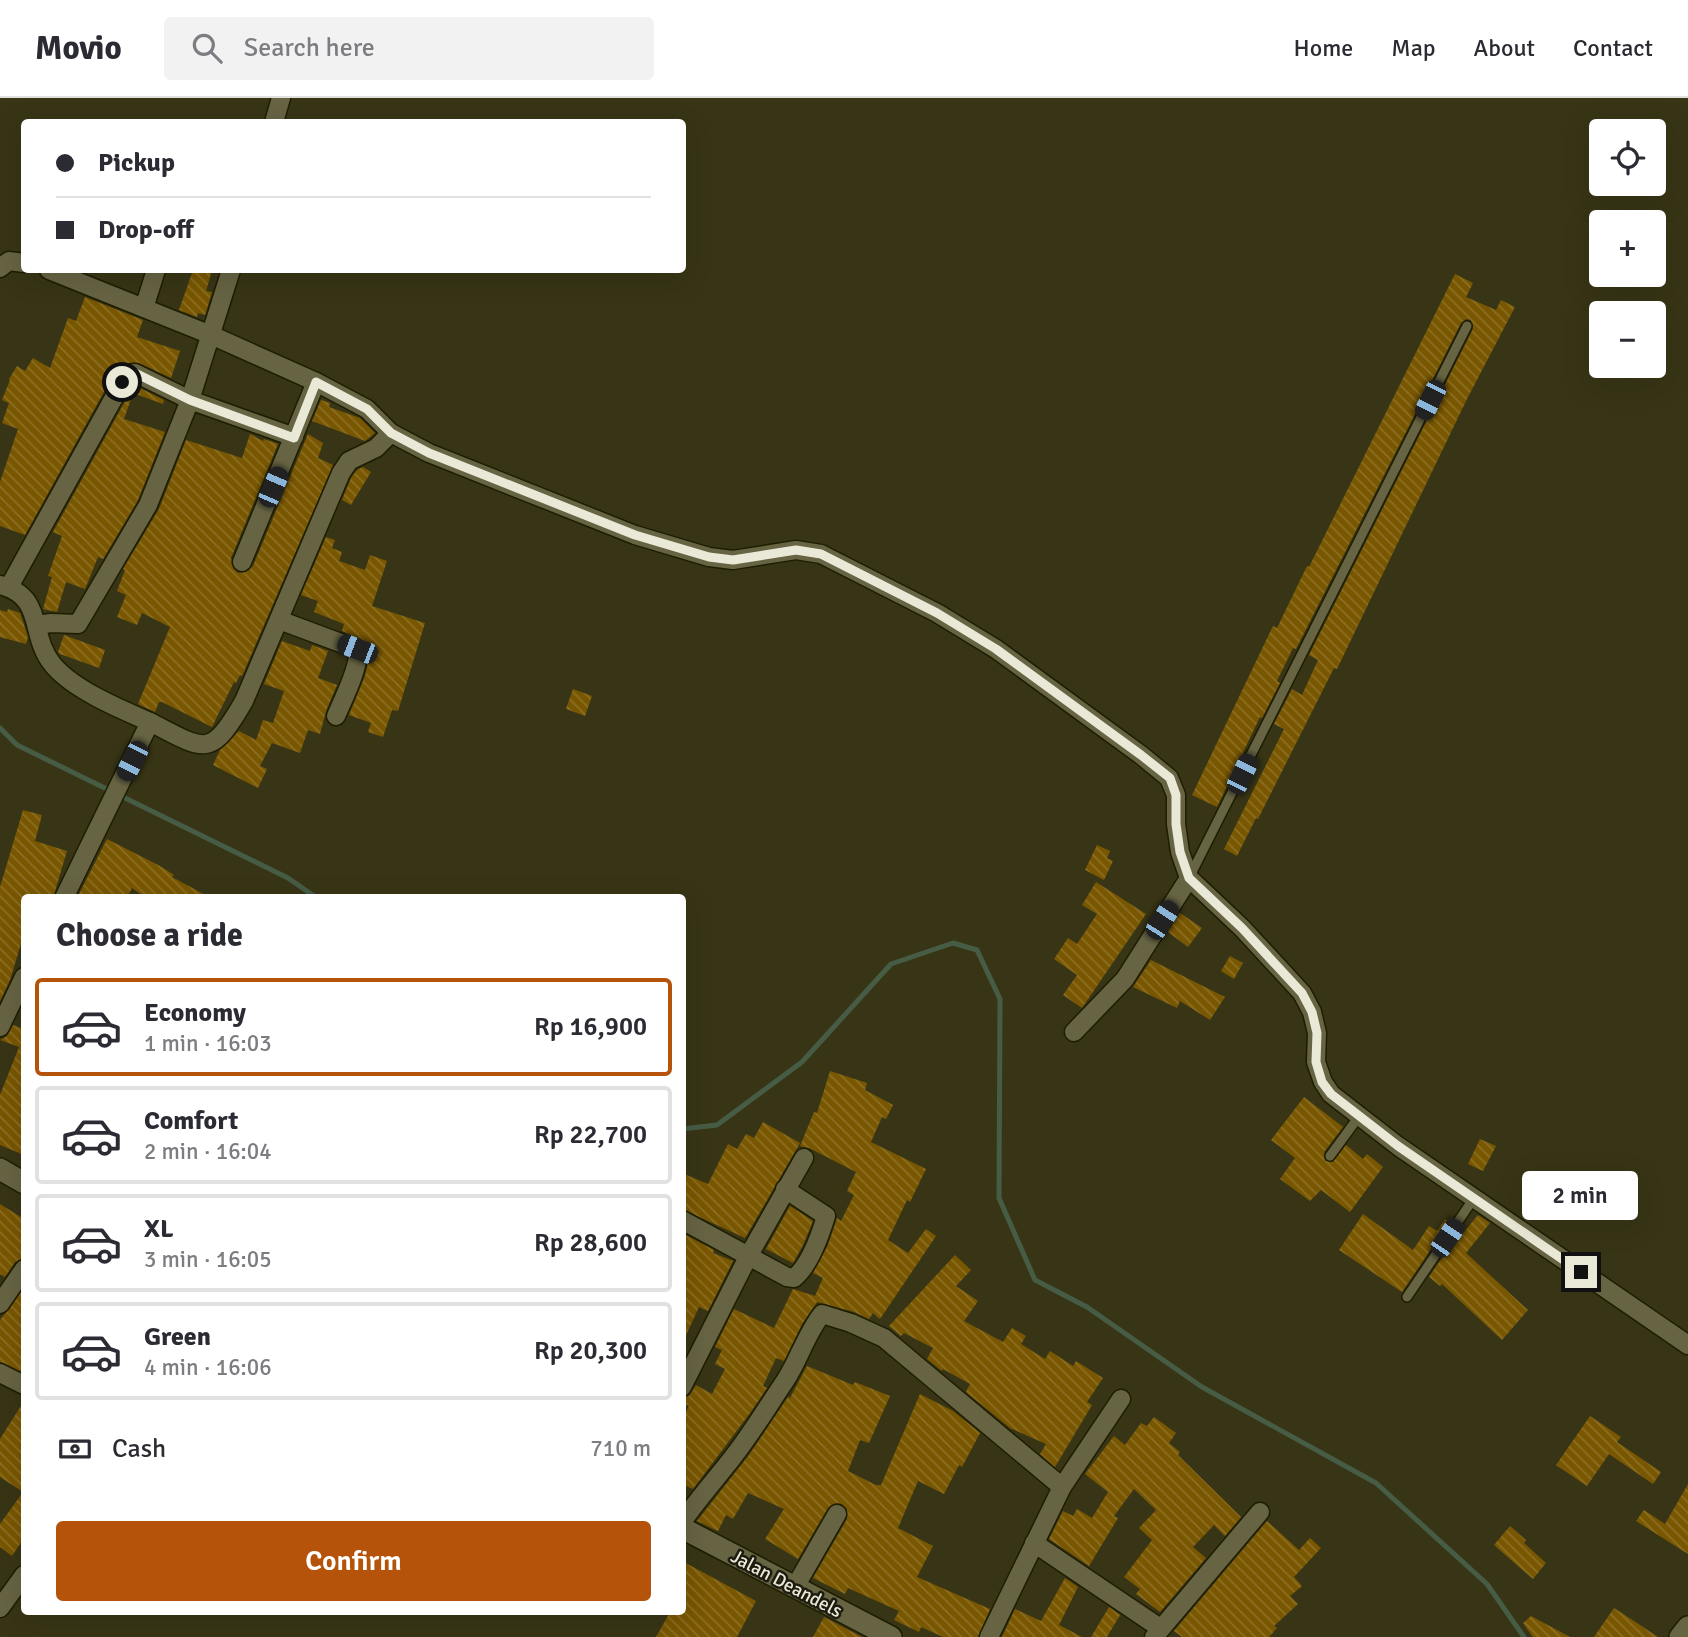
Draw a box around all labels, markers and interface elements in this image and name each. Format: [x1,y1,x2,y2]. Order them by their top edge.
search box [164,17,654,80]
text: Movio [35,28,122,69]
icon: search [188,29,226,67]
text: Search here [244,32,375,64]
text: Home [1293,33,1353,63]
text: Map [1391,33,1436,63]
text: About [1474,33,1535,63]
text: Contact [1573,33,1653,63]
map controls [1589,119,1666,378]
button: locate [1589,119,1666,196]
text: Pickup [98,147,175,179]
button: + [1589,210,1666,287]
text: Drop-off [98,214,194,246]
button: − [1589,301,1666,378]
route start [106,366,138,398]
car [1412,377,1449,423]
car [256,464,291,510]
car [334,632,381,666]
car [114,738,151,784]
car [1224,751,1261,797]
car [1142,897,1183,943]
text: Choose a ride [56,916,243,955]
icon: car [60,996,123,1059]
text: Economy [144,997,246,1029]
text: Rp 16,900 [534,1011,647,1043]
text: 1 min · 16:03 [144,1029,272,1058]
icon: car [60,1104,123,1167]
text: Comfort [144,1105,238,1137]
text: Rp 22,700 [534,1119,647,1151]
text: 2 min · 16:04 [144,1137,272,1166]
callout: 2 min [1523,1170,1639,1220]
text: 2 min [1552,1181,1608,1210]
icon: car [60,1212,123,1275]
text: XL [144,1213,174,1245]
car [1427,1215,1468,1261]
text: Rp 28,600 [534,1227,647,1259]
text: 3 min · 16:05 [144,1245,272,1274]
route end [1565,1256,1597,1288]
icon: car [60,1320,123,1383]
text: Green [144,1321,211,1353]
text: Rp 20,300 [534,1335,647,1367]
text: 4 min · 16:06 [144,1353,272,1382]
icon: cash [56,1430,94,1468]
text: Cash [112,1433,166,1465]
text: 710 m [590,1434,651,1463]
button: Confirm [56,1521,651,1601]
street label: Jalan Deandels [727,1544,846,1623]

